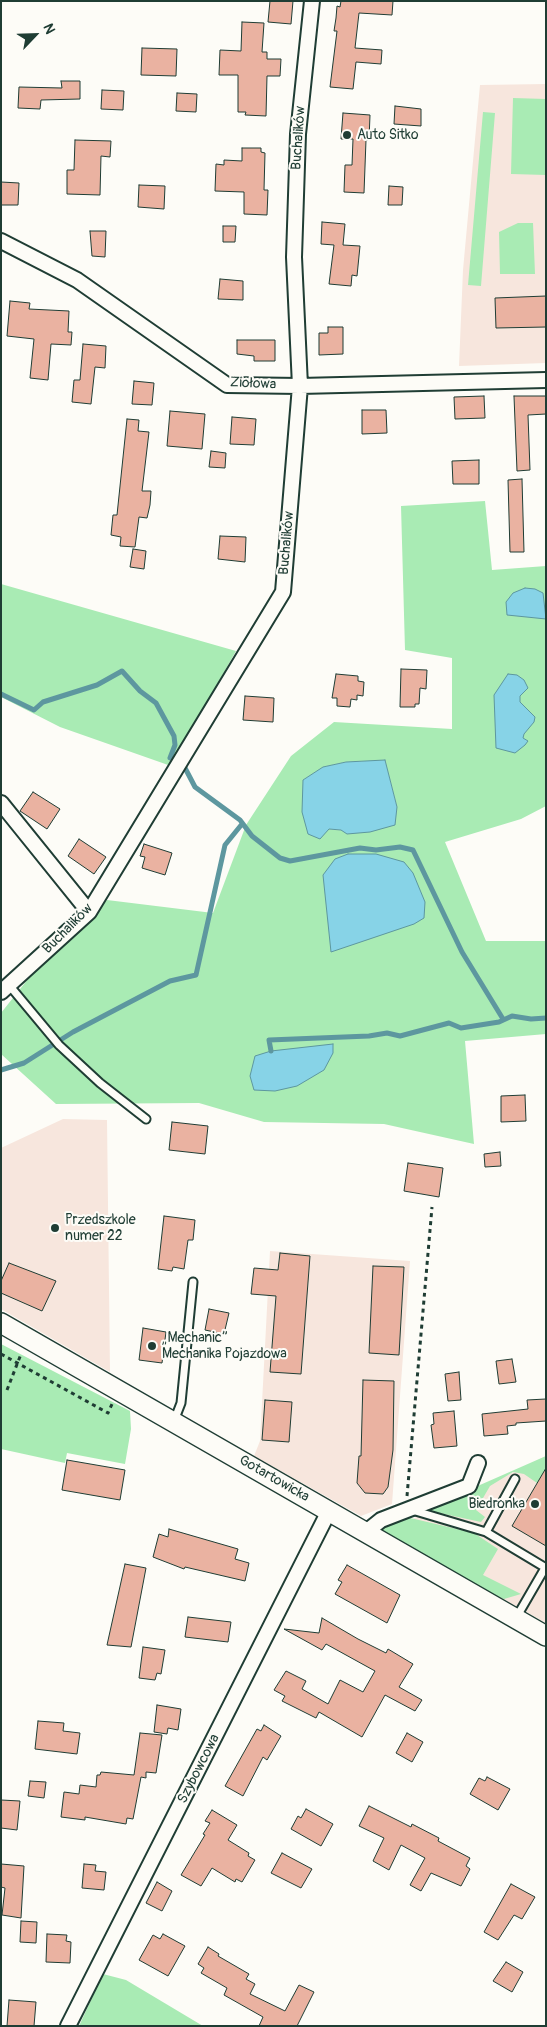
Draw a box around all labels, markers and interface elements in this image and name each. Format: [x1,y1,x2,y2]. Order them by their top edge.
north arrow [10,10,60,60]
text: N [39,21,59,36]
street label: Buchalików [288,106,310,170]
place label: Auto Sitko [357,127,418,143]
marker: Auto Sitko [341,129,353,141]
street label: Ziołowa [229,374,277,394]
street label: Buchalików [276,510,298,576]
street label: Buchalików [39,900,97,958]
place label: Przedszkole numer 22 [65,1212,136,1244]
marker: Przedszkole numer 22 [49,1222,61,1234]
place label: „Mechanic” Mechanika Pojazdowa [162,1330,287,1362]
marker: „Mechanic” Mechanika Pojazdowa [146,1340,158,1352]
street label: Gotartowicka [236,1452,312,1506]
place label: Biedronka [468,1496,525,1512]
marker: Biedronka [529,1498,541,1510]
street label: Szybowcowa [174,1732,224,1806]

